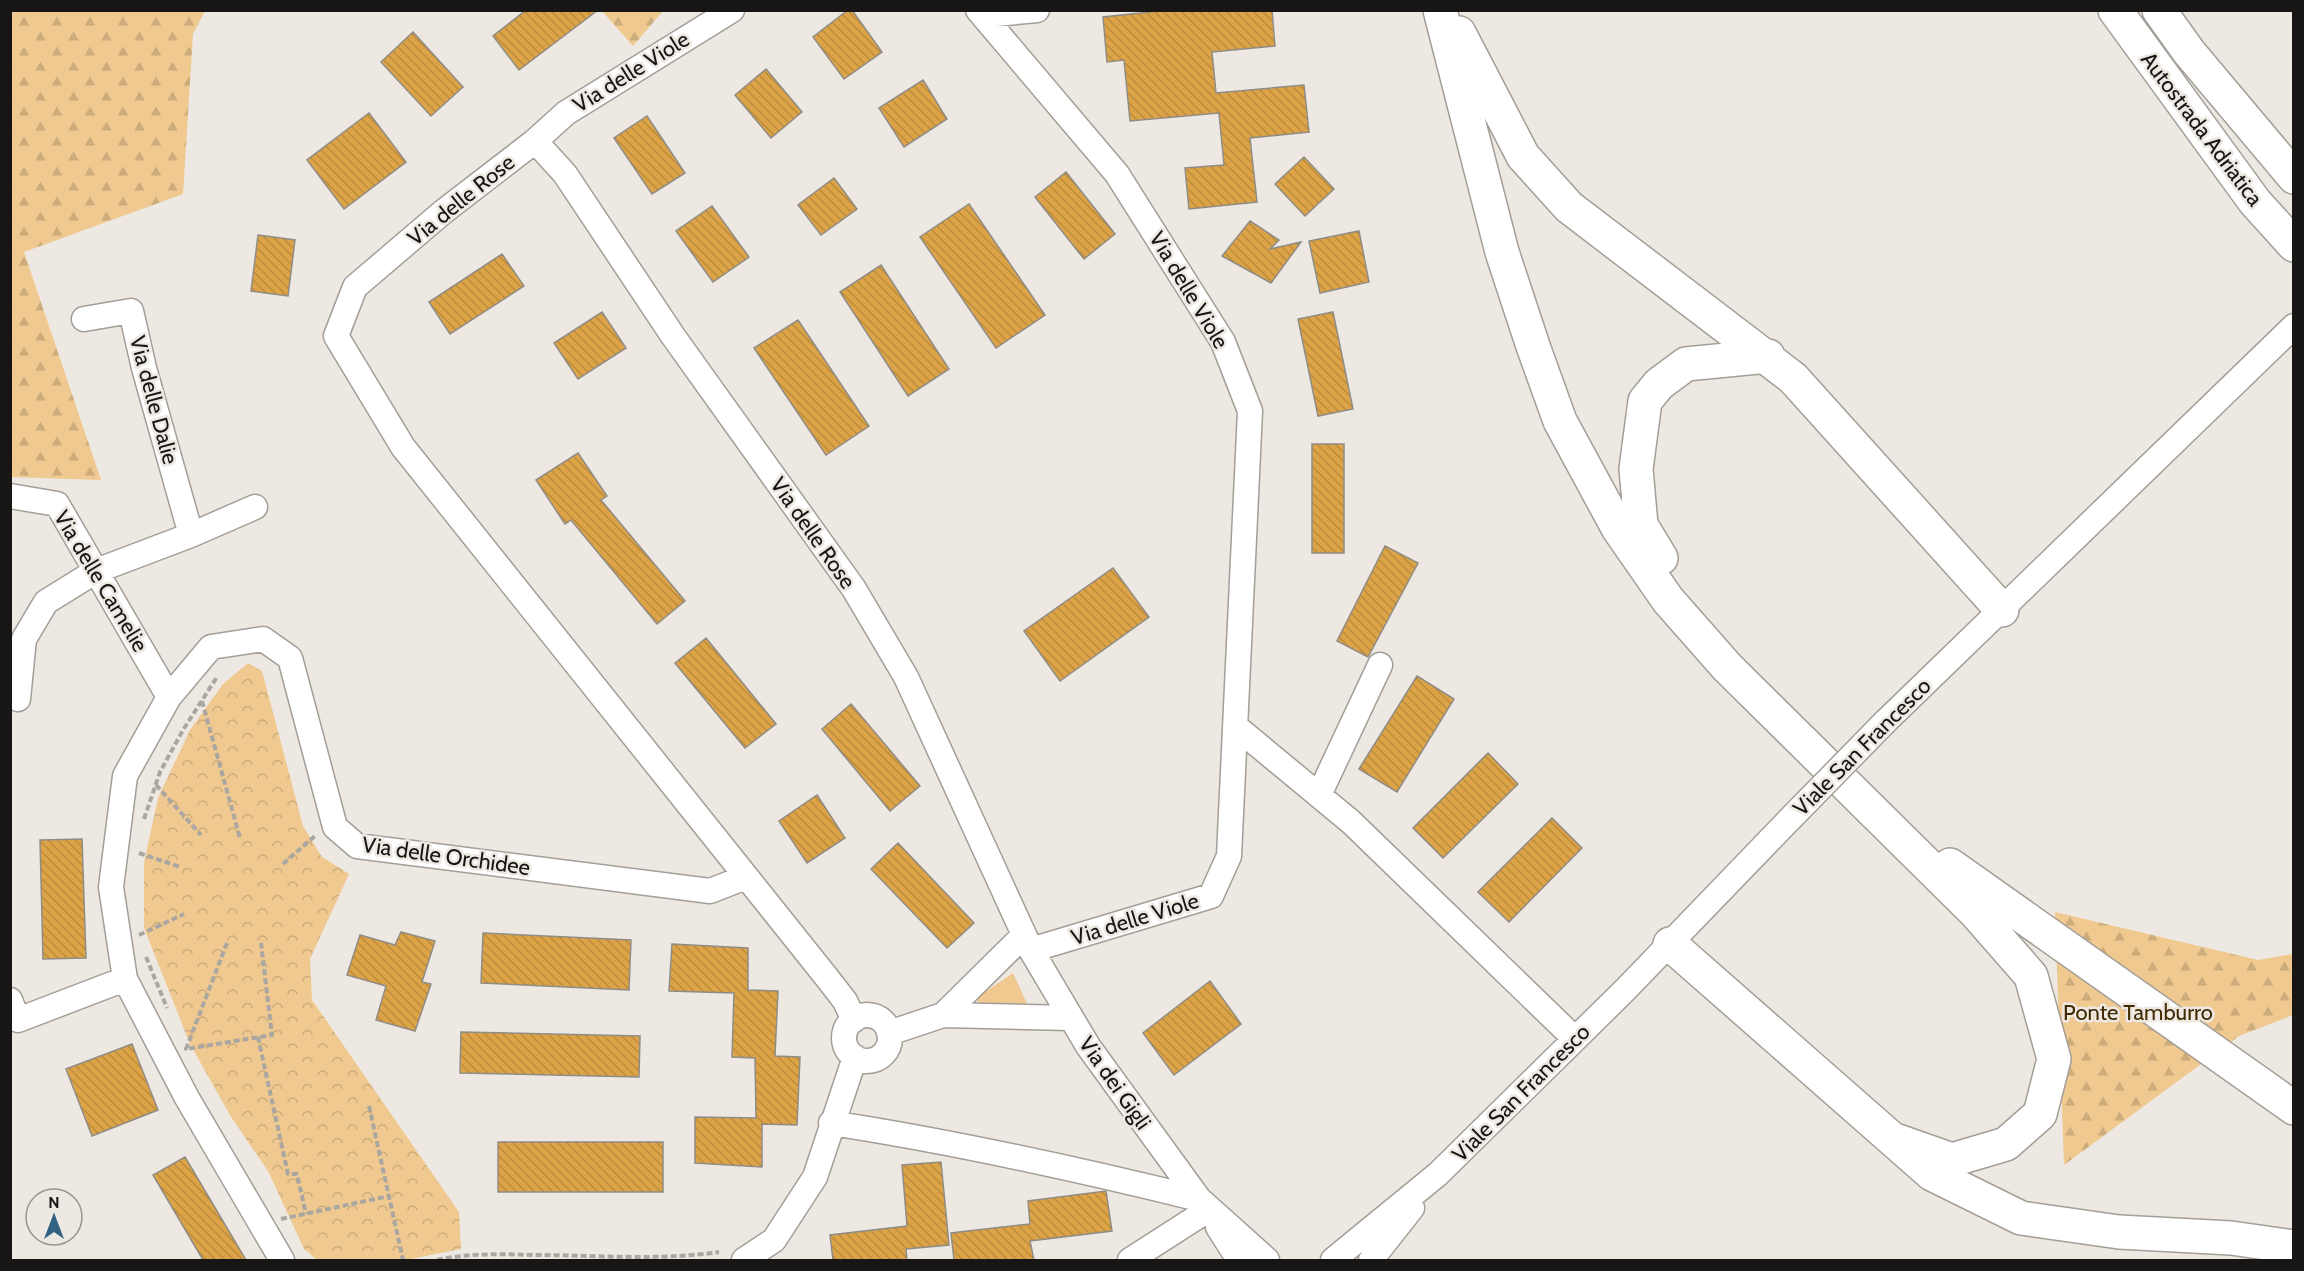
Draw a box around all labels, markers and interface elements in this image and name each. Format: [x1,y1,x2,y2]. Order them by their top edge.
street label: Via delle Viole [568,26,694,118]
street label: Autostrada Adriatica [2135,47,2269,212]
street label: Via delle Rose [402,149,520,251]
street label: Via delle Viole [1143,226,1235,354]
street label: Via delle Dalie [124,333,184,467]
street label: Via delle Rose [765,472,861,594]
street label: Via delle Camelie [48,505,154,657]
street label: Viale San Francesco [1787,672,1937,822]
street label: Via delle Orchidee [360,831,532,881]
street label: Via delle Viole [1068,887,1202,951]
park label: Ponte Tamburro [2063,999,2213,1026]
street label: Viale San Francesco [1446,1018,1596,1168]
street label: Via dei Gigli [1073,1031,1157,1135]
north arrow [24,1187,84,1247]
text: N [48,1193,60,1212]

